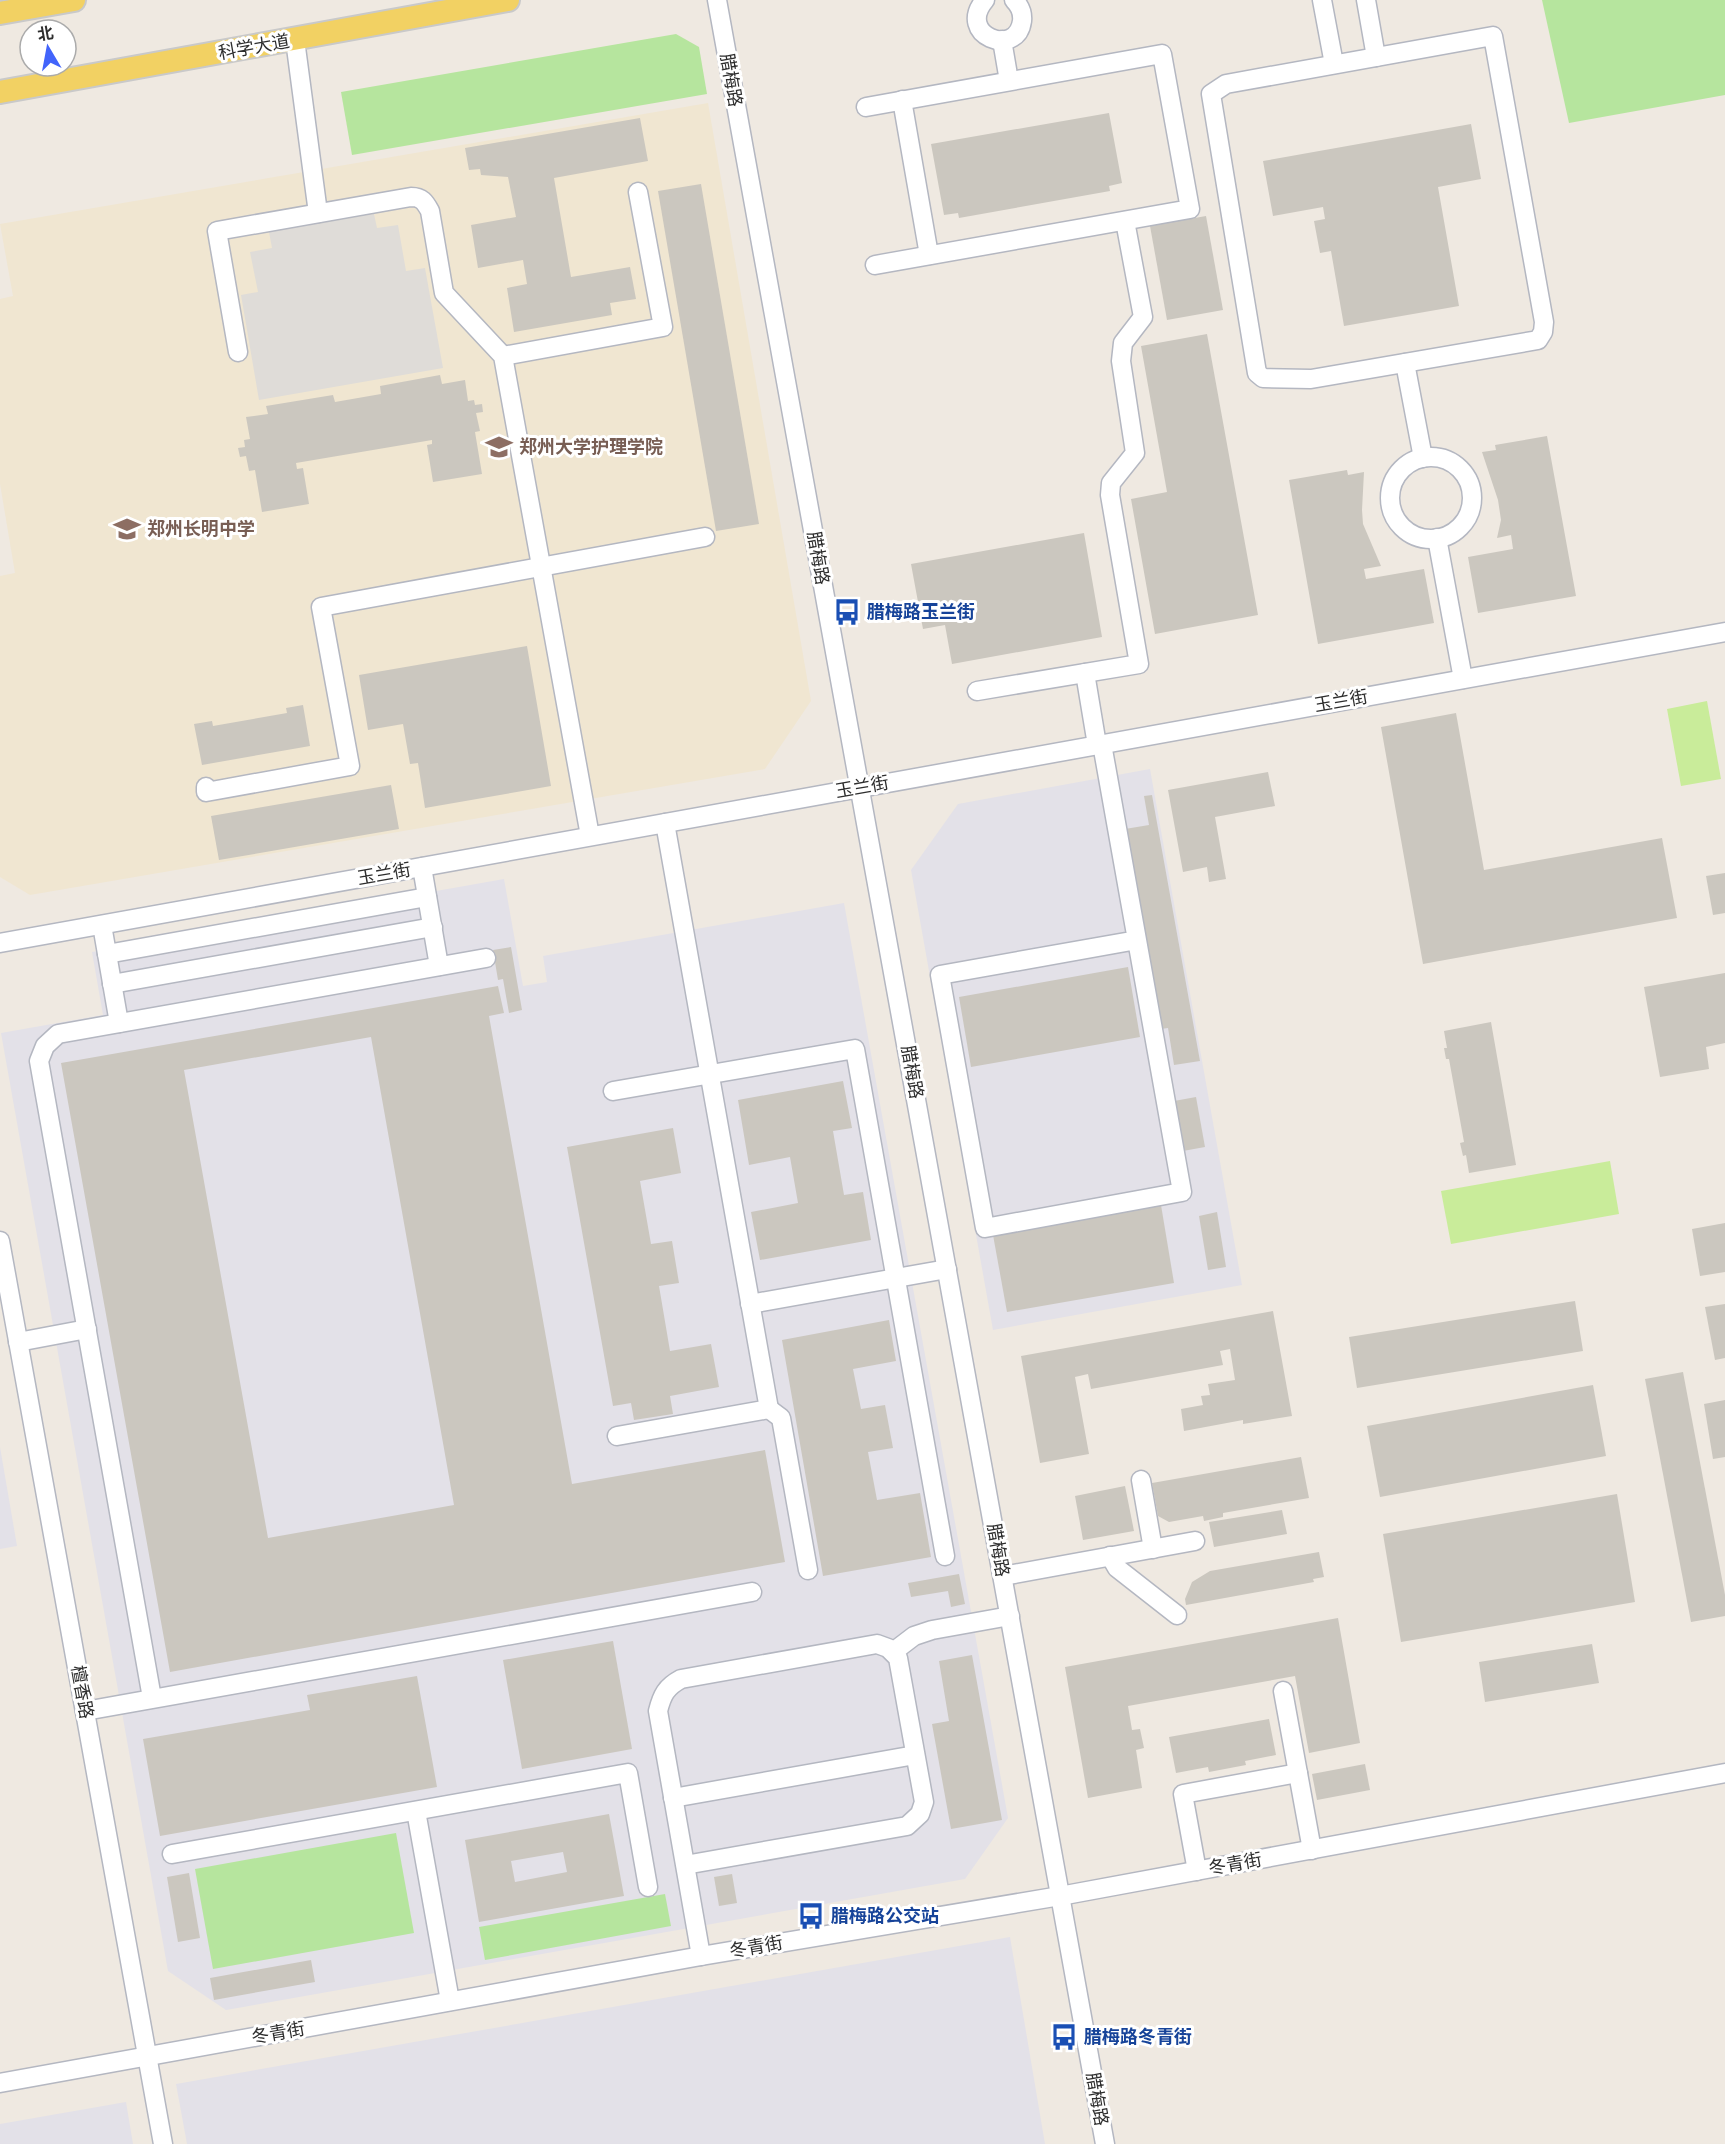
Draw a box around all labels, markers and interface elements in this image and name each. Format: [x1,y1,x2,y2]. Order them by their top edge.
north arrow [18,18,78,78]
text: 北 [36,22,55,46]
street label: 科学大道 [216,29,292,66]
street label: 腊梅路 [714,51,748,109]
school or university icon: 郑州大学护理学院 [484,432,514,462]
place label: 郑州大学护理学院 [519,435,663,460]
school or university icon: 郑州长明中学 [112,514,142,544]
place label: 郑州长明中学 [147,517,255,542]
street label: 腊梅路 [801,529,835,587]
bus stop icon: 腊梅路玉兰街 [832,597,862,627]
place label: 腊梅路玉兰街 [867,600,975,625]
street label: 玉兰街 [1312,684,1370,718]
street label: 玉兰街 [833,770,891,804]
street label: 玉兰街 [355,857,413,891]
street label: 腊梅路 [895,1043,929,1101]
street label: 腊梅路 [981,1521,1015,1579]
street label: 檀香路 [65,1663,99,1721]
street label: 冬青街 [1206,1847,1264,1881]
bus stop icon: 腊梅路公交站 [796,1901,826,1931]
place label: 腊梅路公交站 [831,1904,939,1929]
street label: 冬青街 [727,1930,785,1964]
street label: 冬青街 [249,2016,307,2050]
bus stop icon: 腊梅路冬青街 [1049,2022,1079,2052]
place label: 腊梅路冬青街 [1084,2025,1192,2050]
street label: 腊梅路 [1080,2070,1114,2128]

